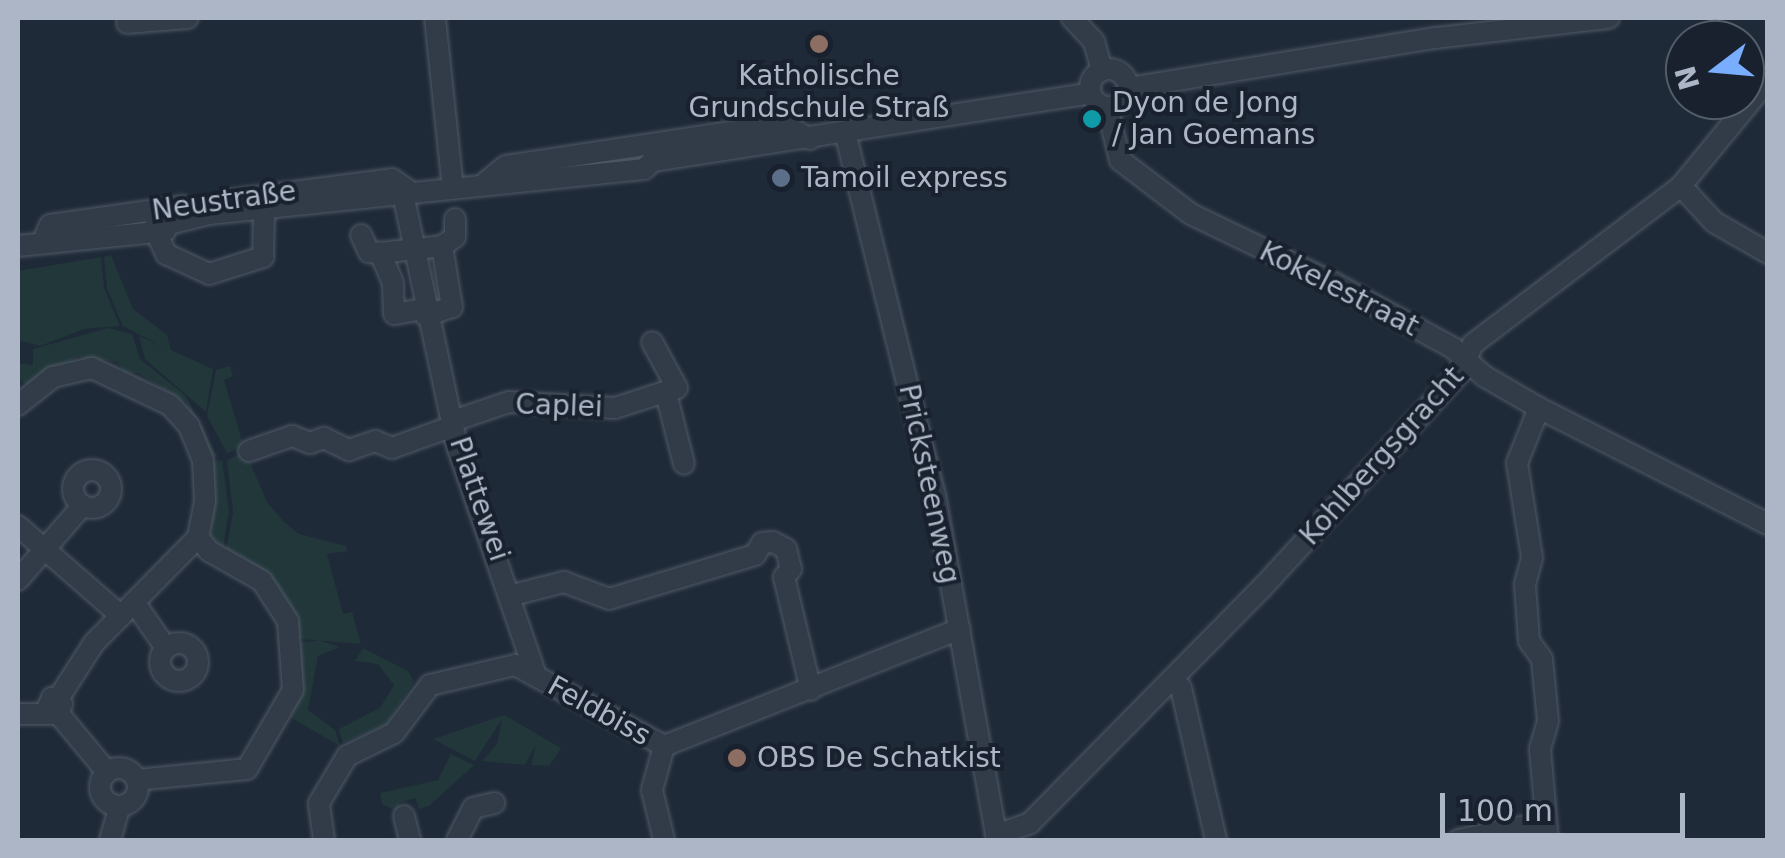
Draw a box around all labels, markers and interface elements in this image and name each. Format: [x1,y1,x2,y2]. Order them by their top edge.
north arrow [1665,20,1765,120]
marker: Katholische Grundschule Straß [808,33,830,55]
place label: Katholische Grundschule Straß [689,59,949,125]
text: N [1669,62,1707,94]
place label: Dyon de Jong / Jan Goemans [1112,86,1315,152]
marker: Dyon de Jong / Jan Goemans [1081,108,1103,130]
place label: Tamoil express [801,161,1008,195]
marker: Tamoil express [770,167,792,189]
street label: Neustraße [150,174,298,228]
street label: Kokelestraat [1254,235,1424,343]
street label: Kohlbergsgracht [1293,360,1471,552]
street label: Pricksteenweg [891,381,967,587]
street label: Caplei [515,388,603,424]
street label: Plattewei [442,433,516,565]
street label: Feldbiss [542,669,656,753]
place label: OBS De Schatkist [757,741,1001,775]
marker: OBS De Schatkist [726,747,748,769]
scale bar [1445,773,1690,835]
text: 100 m [1457,793,1553,828]

